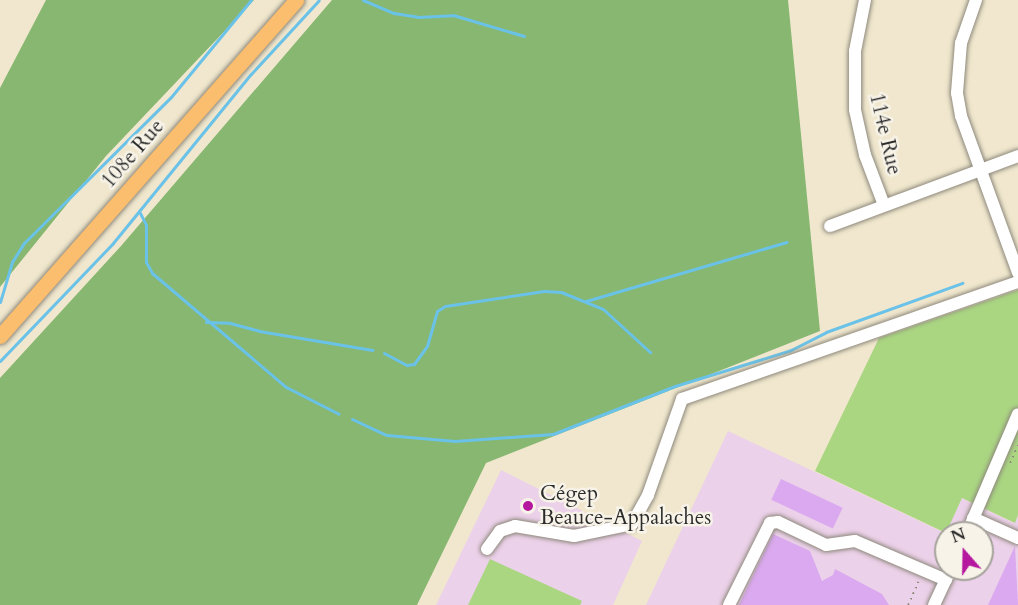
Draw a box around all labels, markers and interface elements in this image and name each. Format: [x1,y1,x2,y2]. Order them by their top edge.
street label: 114e Rue [863,91,907,177]
street label: 108e Rue [96,114,170,194]
place label: Cégep Beauce-Appalaches [540,481,711,531]
marker: Cégep Beauce-Appalaches [521,499,535,513]
north arrow [934,521,994,581]
text: N [948,523,969,549]

